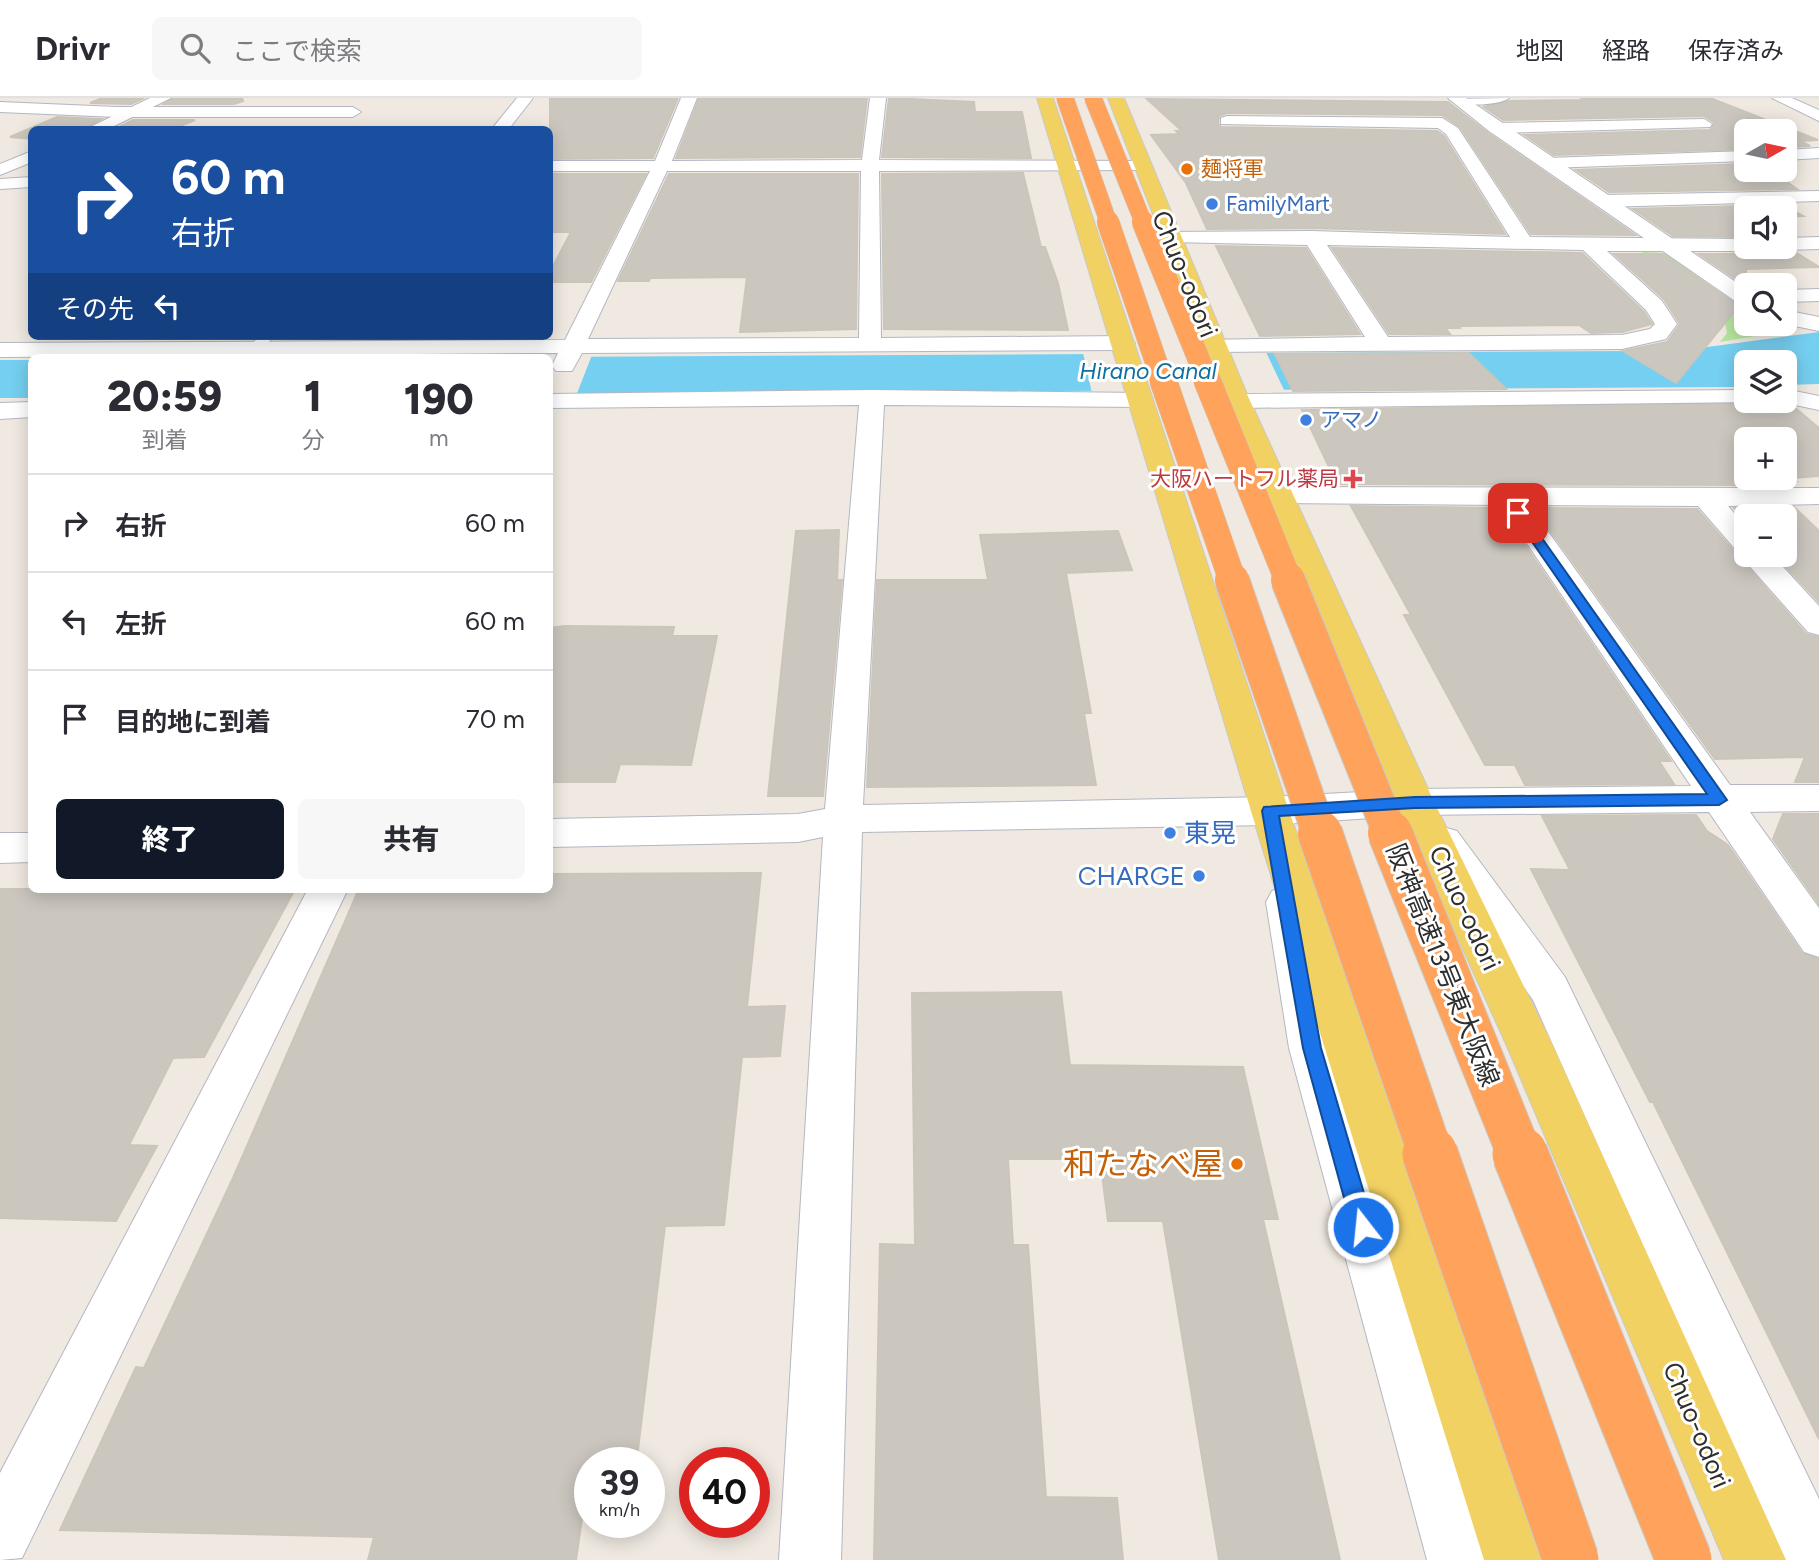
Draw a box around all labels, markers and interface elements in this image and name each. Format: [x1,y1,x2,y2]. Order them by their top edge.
search box [152,17,642,80]
text: Drivr [35,29,110,68]
icon: search [176,29,214,67]
text: ここで検索 [232,35,362,67]
text: 地図 [1516,36,1564,65]
text: 経路 [1602,36,1650,65]
text: 保存済み [1688,36,1784,65]
north arrow [1734,119,1797,182]
map controls [1734,119,1797,567]
text: 60 m [171,147,286,206]
icon: right [56,154,147,245]
place label: 麺将軍 [1201,156,1264,181]
marker: 麺将軍 [1179,161,1195,177]
place label: FamilyMart [1226,191,1330,216]
marker: FamilyMart [1204,196,1220,212]
button: sound [1734,196,1797,259]
street label: Chuo-odori [1145,206,1225,342]
text: 右折 [171,214,235,252]
button: search [1734,273,1797,336]
icon: left [148,287,186,325]
text: その先 [56,293,134,325]
button: layers [1734,350,1797,413]
water label: Hirano Canal [1079,357,1218,385]
text: 20:59 [107,371,222,422]
text: 1 [304,371,322,422]
text: 190 [404,374,474,425]
place label: アマノ [1320,407,1382,432]
marker: アマノ [1298,412,1314,428]
text: m [429,424,449,452]
text: 到着 [142,426,188,454]
text: 分 [301,426,324,454]
button: + [1734,427,1797,490]
place label: 大阪ハートフル薬局 [1150,466,1339,491]
marker: 大阪ハートフル薬局 [1345,471,1361,487]
pin [1488,483,1548,543]
icon: arrive [1499,494,1537,532]
icon: right [56,504,94,542]
button: − [1734,504,1797,567]
text: 60 m [465,507,525,539]
text: 右折 [115,510,167,542]
icon: left [56,602,94,640]
text: 60 m [465,605,525,637]
text: 左折 [115,608,167,640]
icon: arrive [56,700,94,738]
text: 70 m [466,703,525,735]
text: 目的地に到着 [115,706,271,738]
button: 終了 [56,799,284,879]
button: 共有 [298,799,525,879]
place label: 東晃 [1184,817,1236,849]
marker: 東晃 [1162,825,1178,841]
street label: 阪神高速13号東大阪線 [1380,839,1506,1091]
street label: Chuo-odori [1422,841,1508,975]
place label: CHARGE [1078,860,1185,892]
marker: CHARGE [1191,868,1207,884]
place label: 和たなべ屋 [1063,1145,1223,1183]
marker: 和たなべ屋 [1229,1156,1245,1172]
position arrow [1326,1190,1400,1264]
street label: Chuo-odori [1656,1357,1738,1493]
speed limit sign: 40 [679,1447,770,1538]
text: 39 [600,1462,639,1504]
text: km/h [599,1499,640,1521]

